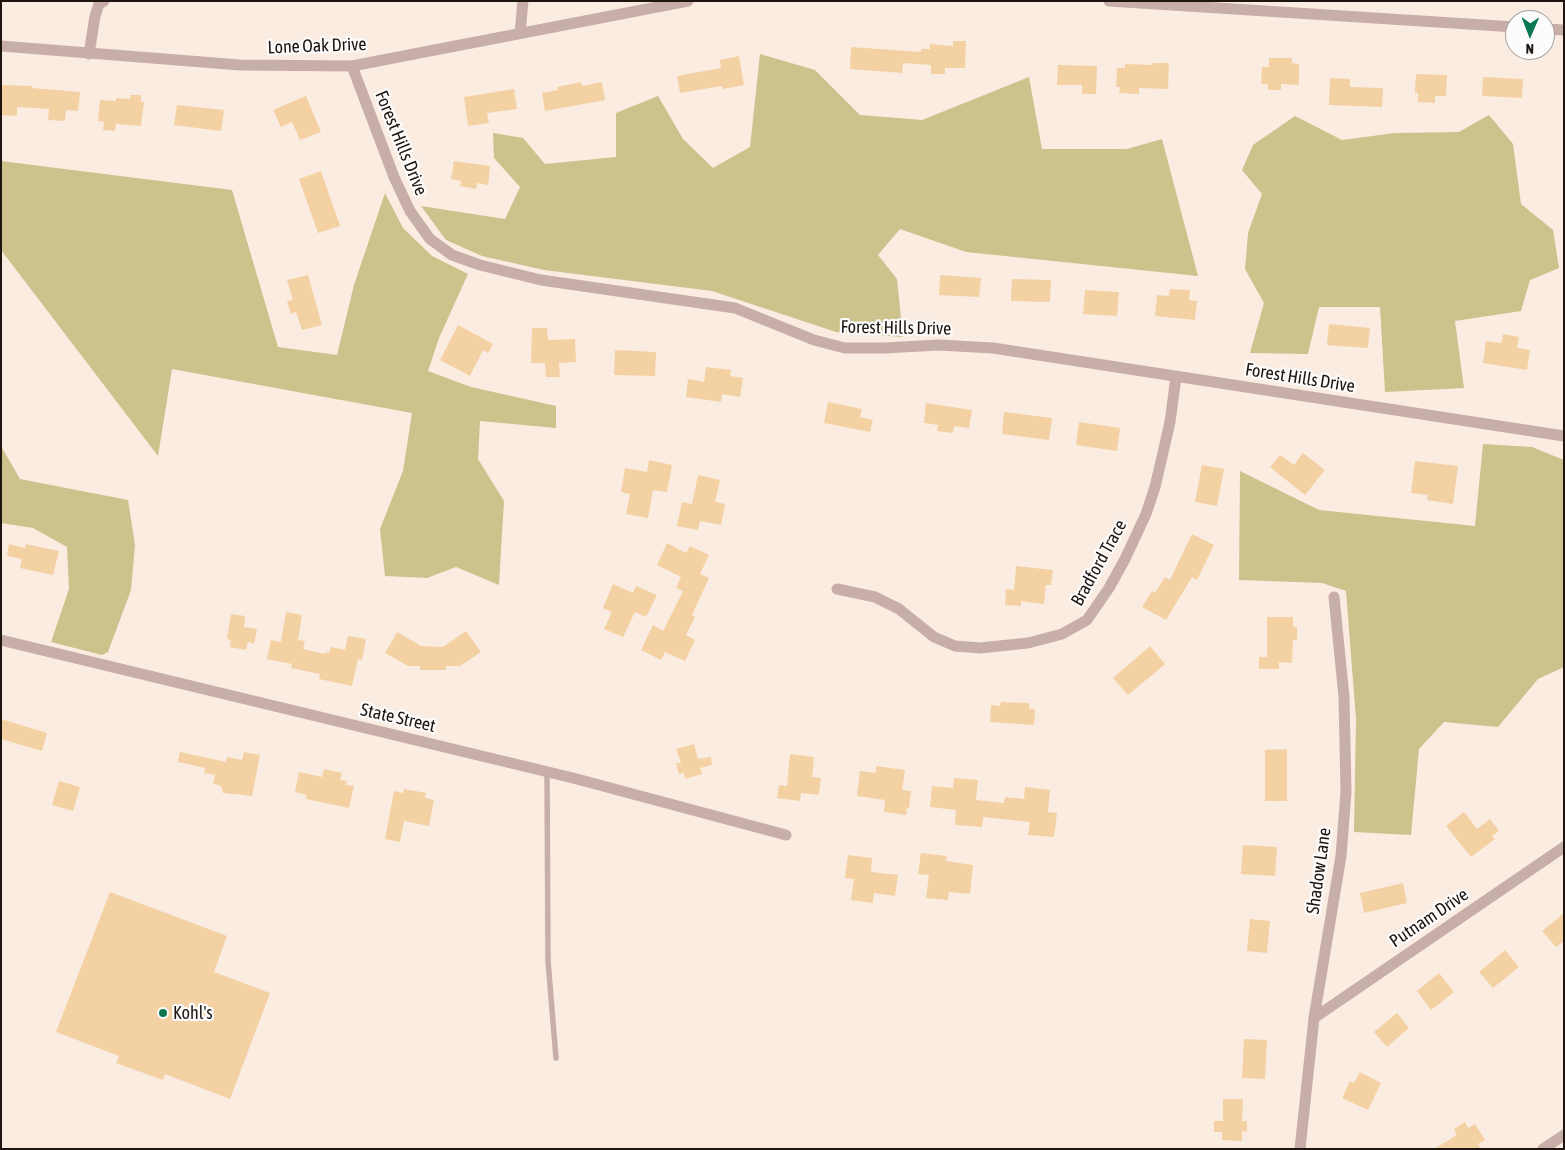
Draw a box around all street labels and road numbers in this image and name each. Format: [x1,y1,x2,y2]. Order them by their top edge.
street label: Lone Oak Drive [267,33,367,59]
street label: Forest Hills Drive [370,88,432,198]
street label: Forest Hills Drive [840,316,952,340]
street label: Forest Hills Drive [1244,359,1356,397]
street label: Bradford Trace [1067,516,1131,610]
street label: State Street [358,699,438,737]
street label: Shadow Lane [1302,826,1336,916]
street label: Putnam Drive [1386,884,1472,952]

